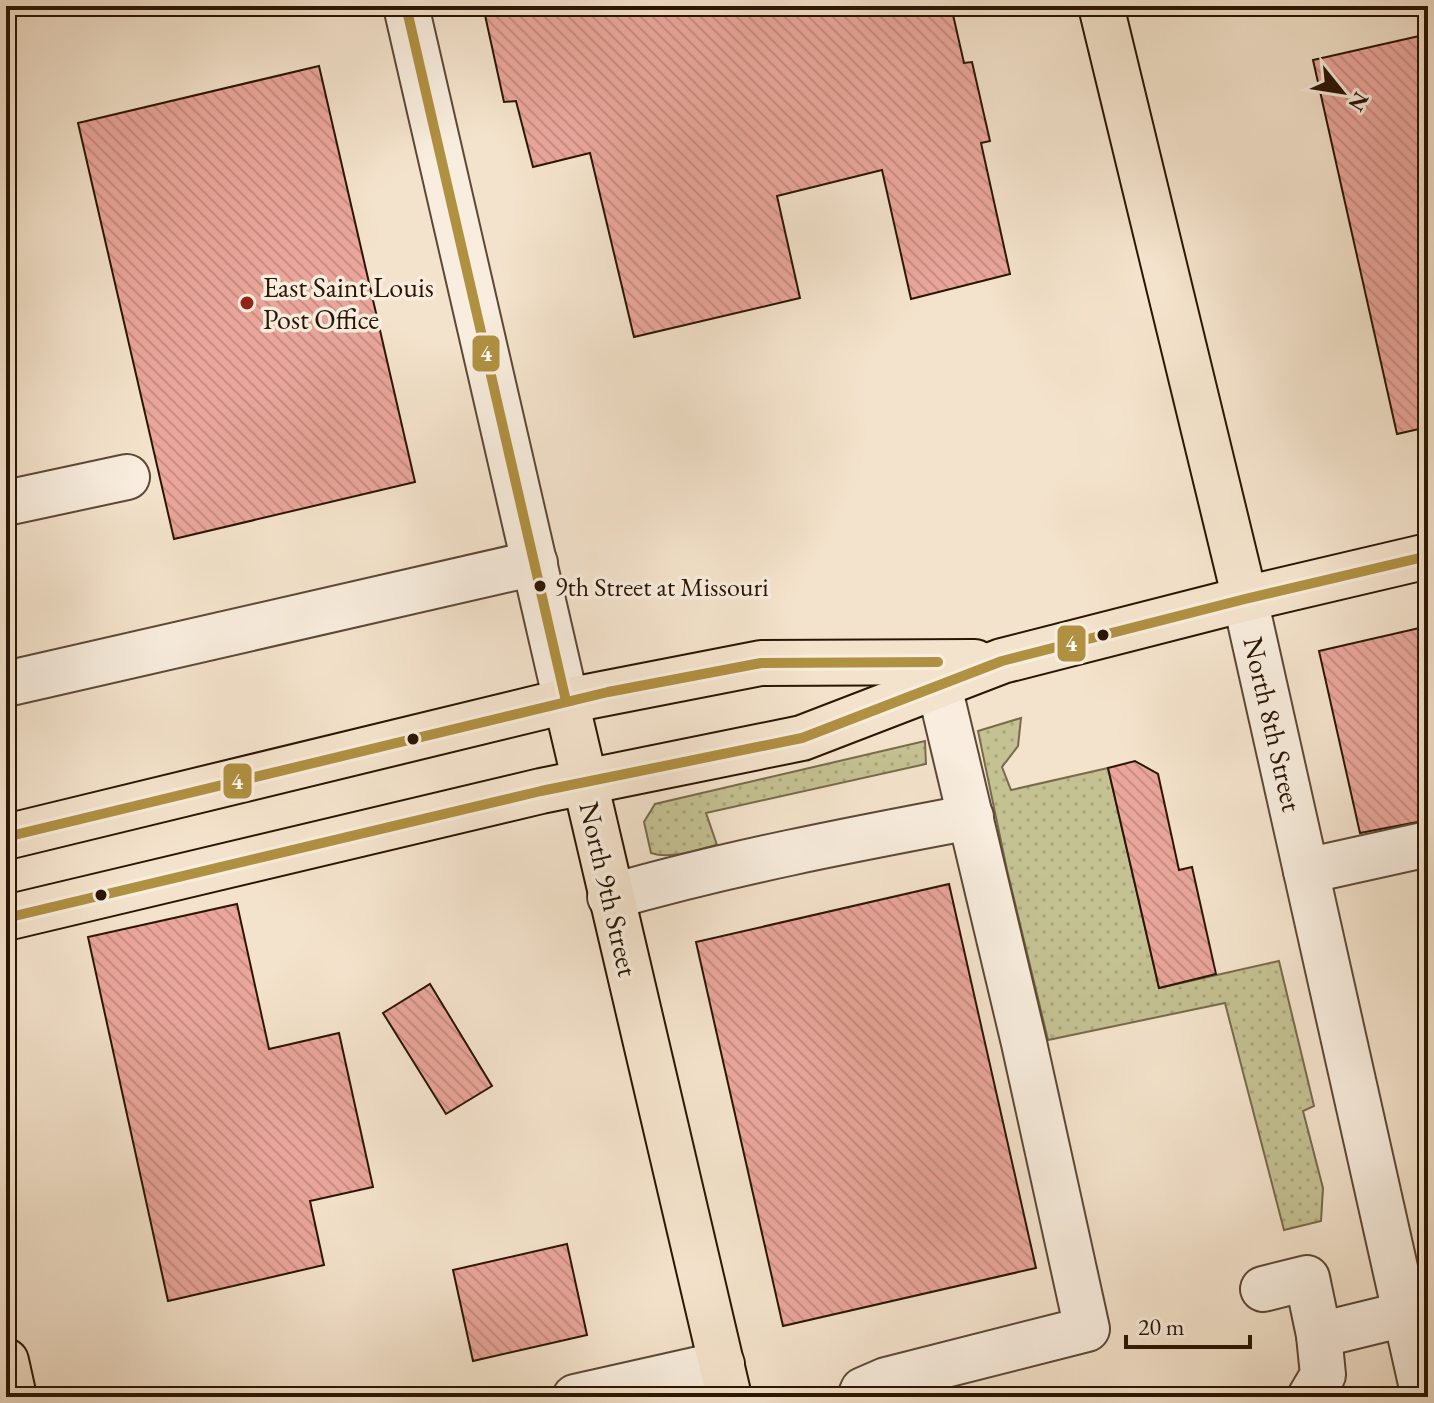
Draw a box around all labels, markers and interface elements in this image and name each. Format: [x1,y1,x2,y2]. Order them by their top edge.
north arrow [1302,52,1382,132]
text: N [1342,87,1376,117]
place label: East Saint Louis Post Office [263,269,434,337]
marker: East Saint Louis Post Office [238,294,256,312]
line badge: 4 [471,334,501,373]
text: 4 [480,339,492,368]
place label: 9th Street at Missouri [555,570,769,604]
marker: 9th Street at Missouri [532,578,548,594]
line badge: 4 [1056,624,1087,663]
unlabelled marker [1095,627,1111,643]
text: 4 [1065,629,1077,658]
street label: North 8th Street [1235,633,1311,815]
unlabelled marker [405,731,421,747]
line badge: 4 [222,762,253,800]
text: 4 [231,767,243,796]
street label: North 9th Street [571,798,647,980]
unlabelled marker [93,887,109,903]
scale bar [1126,1299,1250,1349]
text: 20 m [1138,1311,1185,1342]

